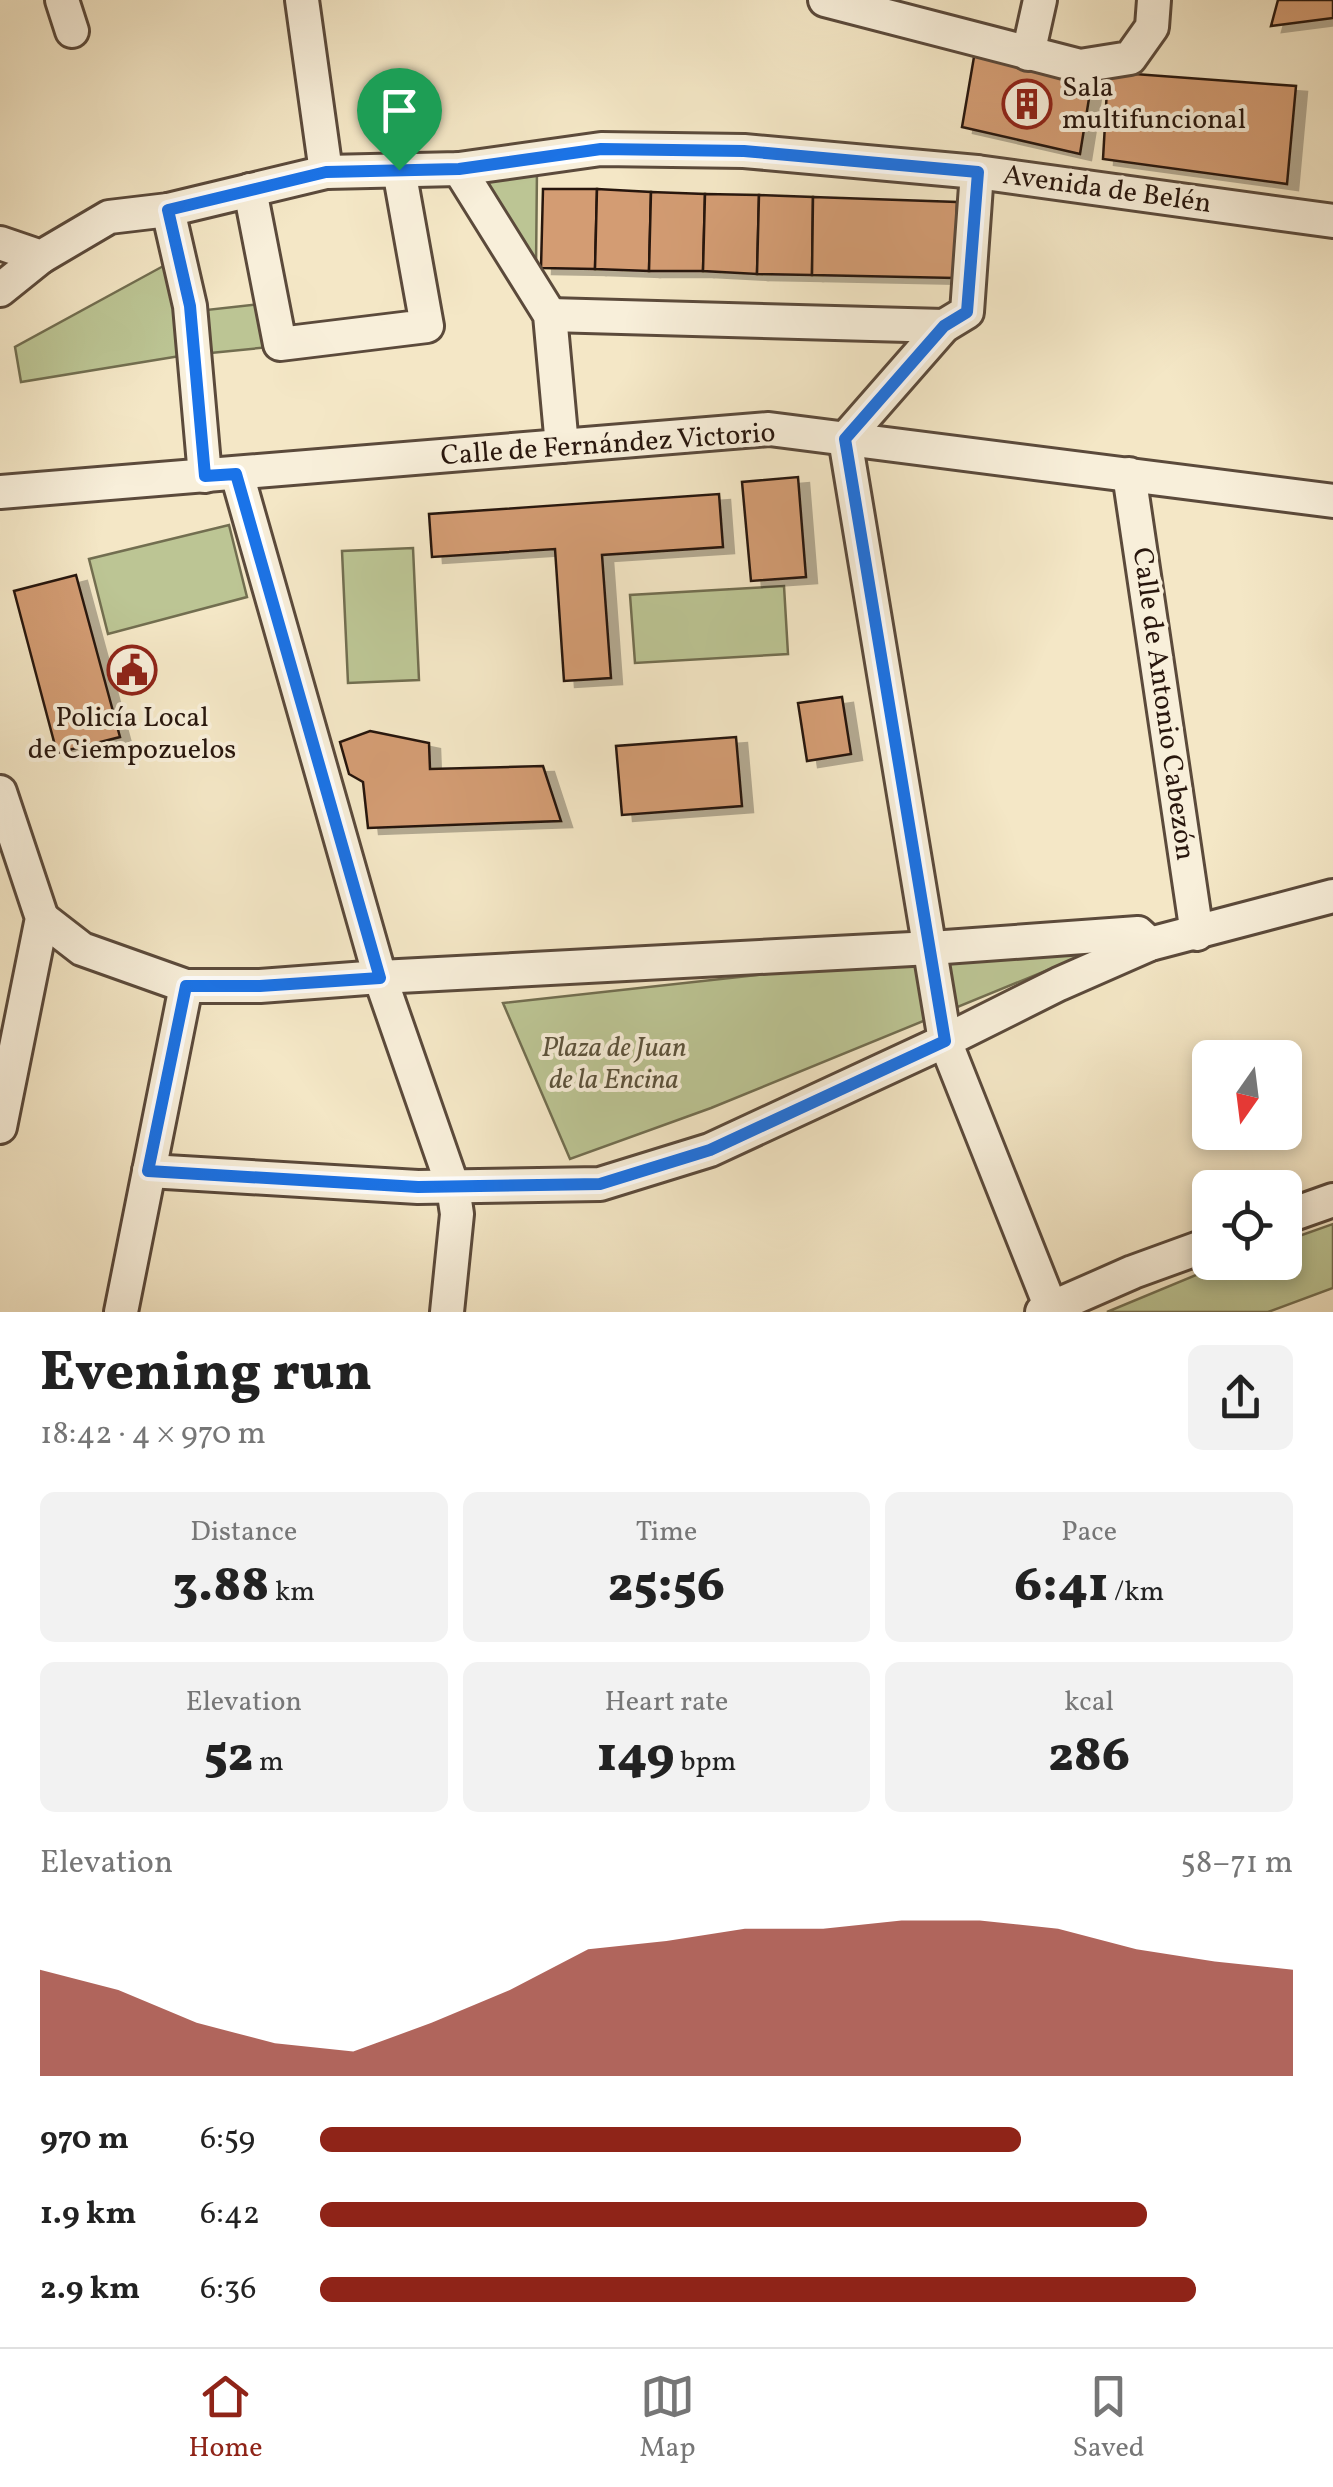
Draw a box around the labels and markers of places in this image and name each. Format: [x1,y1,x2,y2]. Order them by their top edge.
pin [357,68,442,171]
place label: Sala multifuncional [1062,69,1246,140]
building icon: Sala multifuncional [1001,78,1053,130]
public building icon: Policía Local de Ciempozuelos [106,644,158,696]
place label: Policía Local de Ciempozuelos [28,699,236,770]

